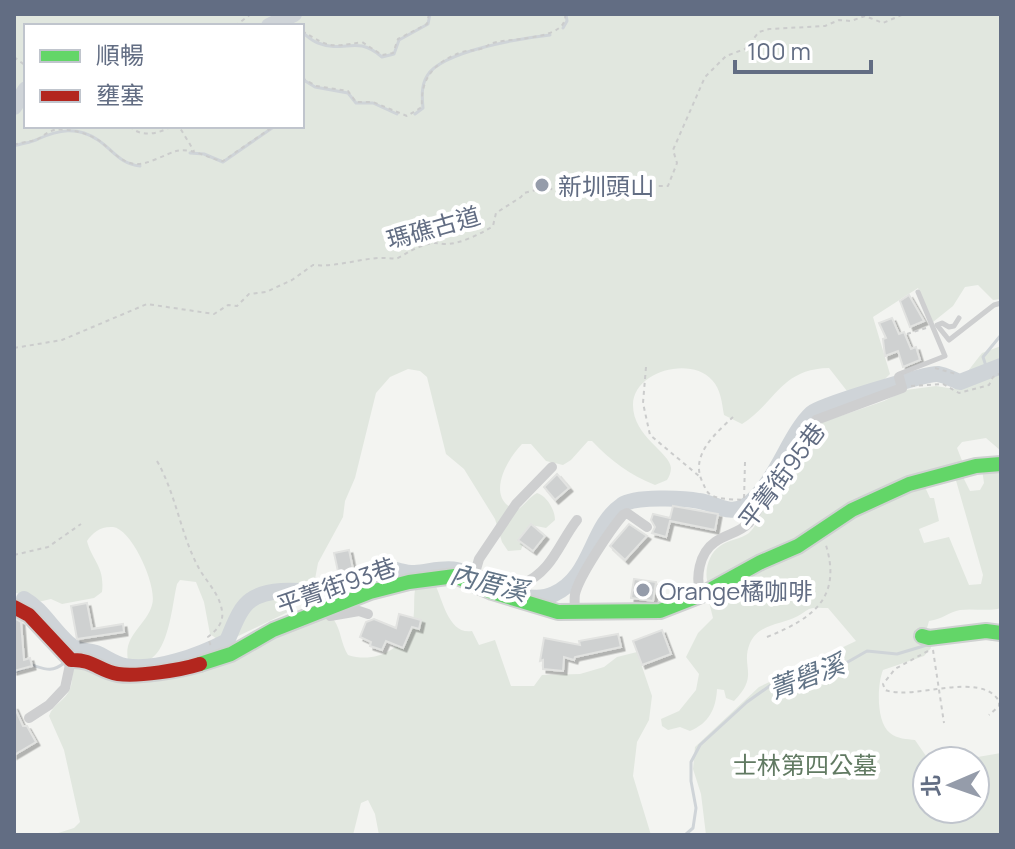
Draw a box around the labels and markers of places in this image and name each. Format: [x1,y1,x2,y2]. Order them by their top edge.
place label: 新圳頭山 [558,169,654,202]
marker: 新圳頭山 [533,176,551,194]
place label: Orange橘咖啡 [659,574,812,607]
marker: Orange橘咖啡 [634,581,652,599]

